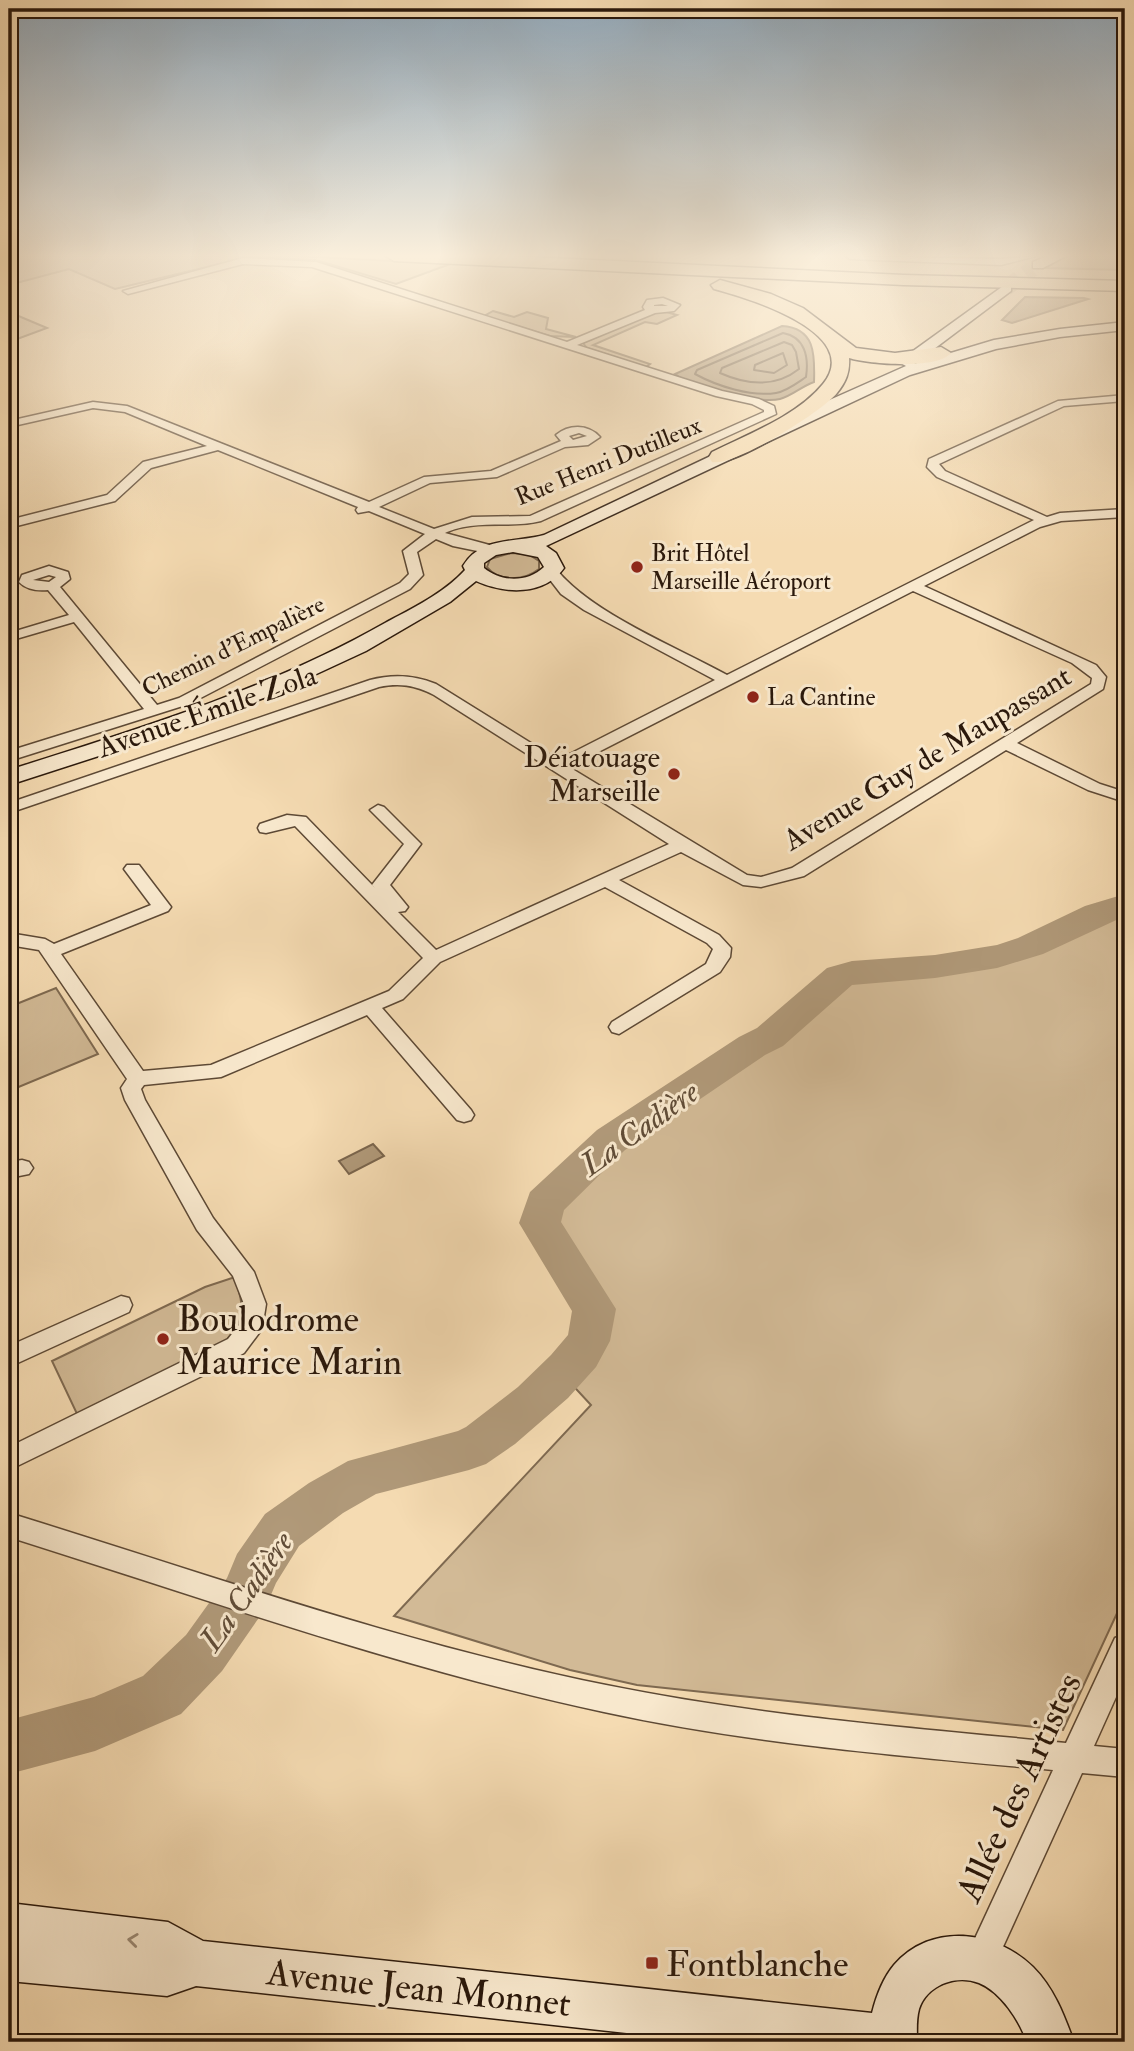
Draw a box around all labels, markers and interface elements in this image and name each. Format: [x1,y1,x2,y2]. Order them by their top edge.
street label: Rue Henri Dutilleux [511,410,706,513]
place label: Brit Hôtel Marseille Aéroport [651,538,831,597]
marker: Brit Hôtel Marseille Aéroport [629,559,645,575]
street label: Chemin d'Empalière [137,589,330,704]
street label: Avenue Émile Zola [91,655,322,767]
street label: Avenue Guy de Maupassant [776,658,1078,860]
place label: La Cantine [767,682,875,713]
marker: La Cantine [745,689,761,705]
place label: Déiatouage Marseille [523,739,660,810]
marker: Déiatouage Marseille [666,766,682,782]
water label: La Cadière [571,1072,707,1186]
place label: Boulodrome Maurice Marin [177,1296,402,1386]
marker: Boulodrome Maurice Marin [155,1331,171,1347]
water label: La Cadière [190,1524,303,1661]
street label: Allée des Artistes [945,1666,1093,1910]
one-way arrow [128,1933,139,1948]
place label: Fontblanche [666,1941,848,1988]
street label: Avenue Jean Monnet [264,1949,573,2028]
marker: Fontblanche [644,1955,660,1971]

